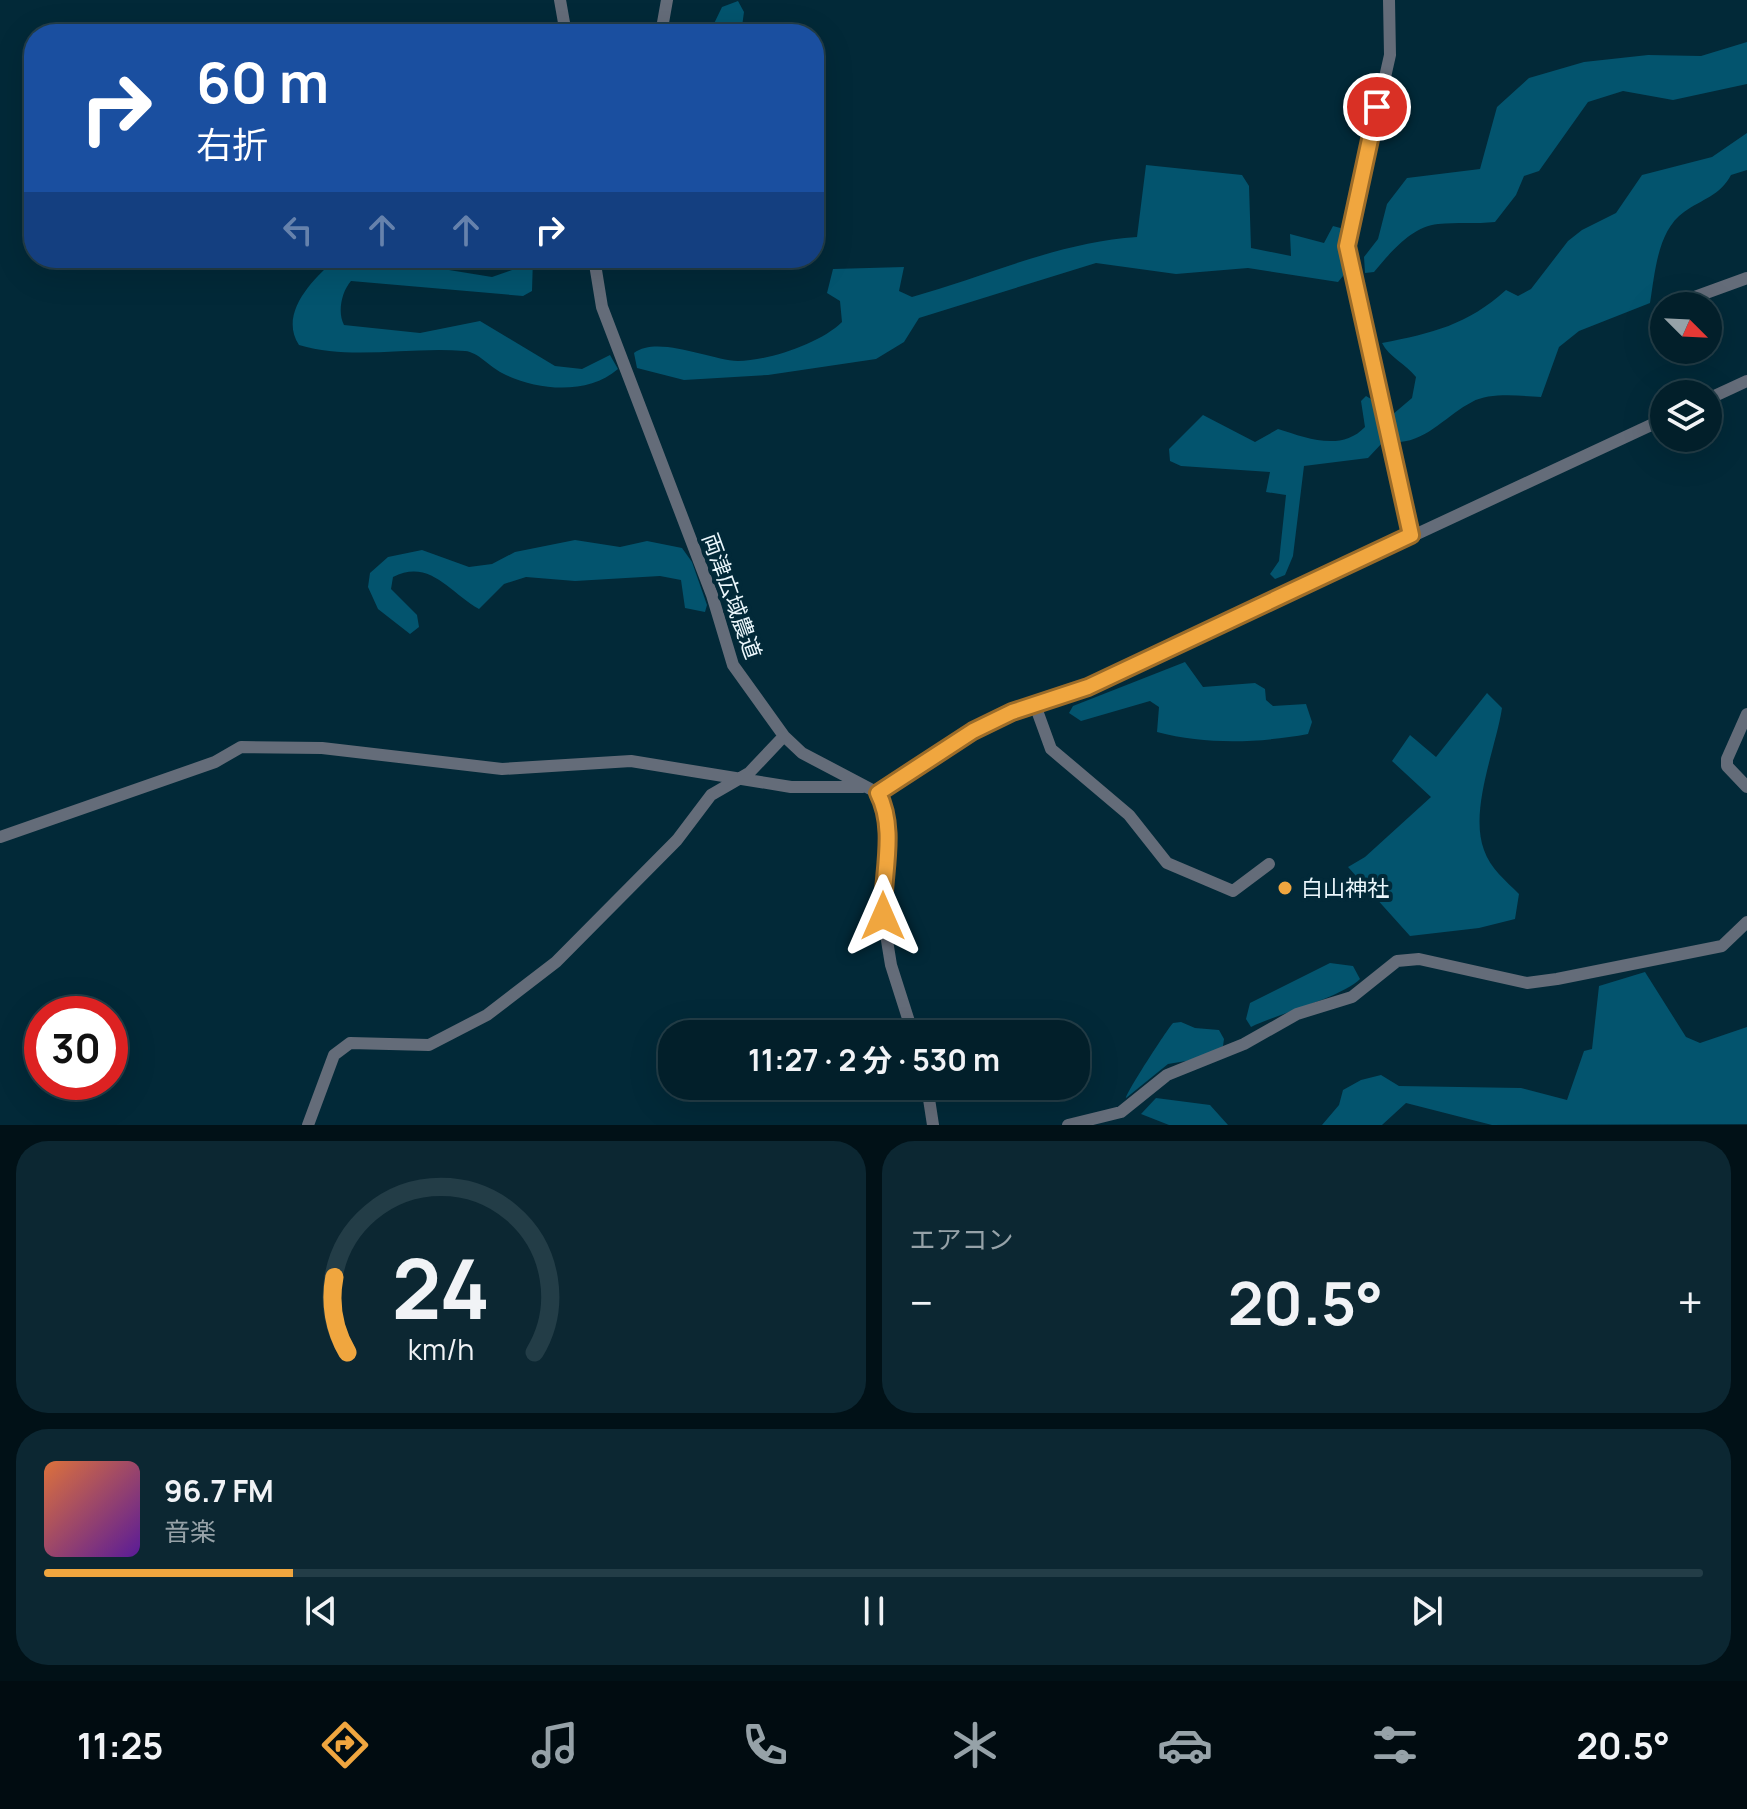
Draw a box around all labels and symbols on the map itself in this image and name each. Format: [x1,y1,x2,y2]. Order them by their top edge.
pin [1343,73,1411,141]
north arrow [1650,292,1722,364]
street label: 両津広域農道 [695,529,769,663]
place label: 白山神社 [1301,873,1389,903]
position arrow [841,874,925,958]
marker: 白山神社 [1276,879,1294,897]
speed limit sign: 30 [24,996,128,1100]

